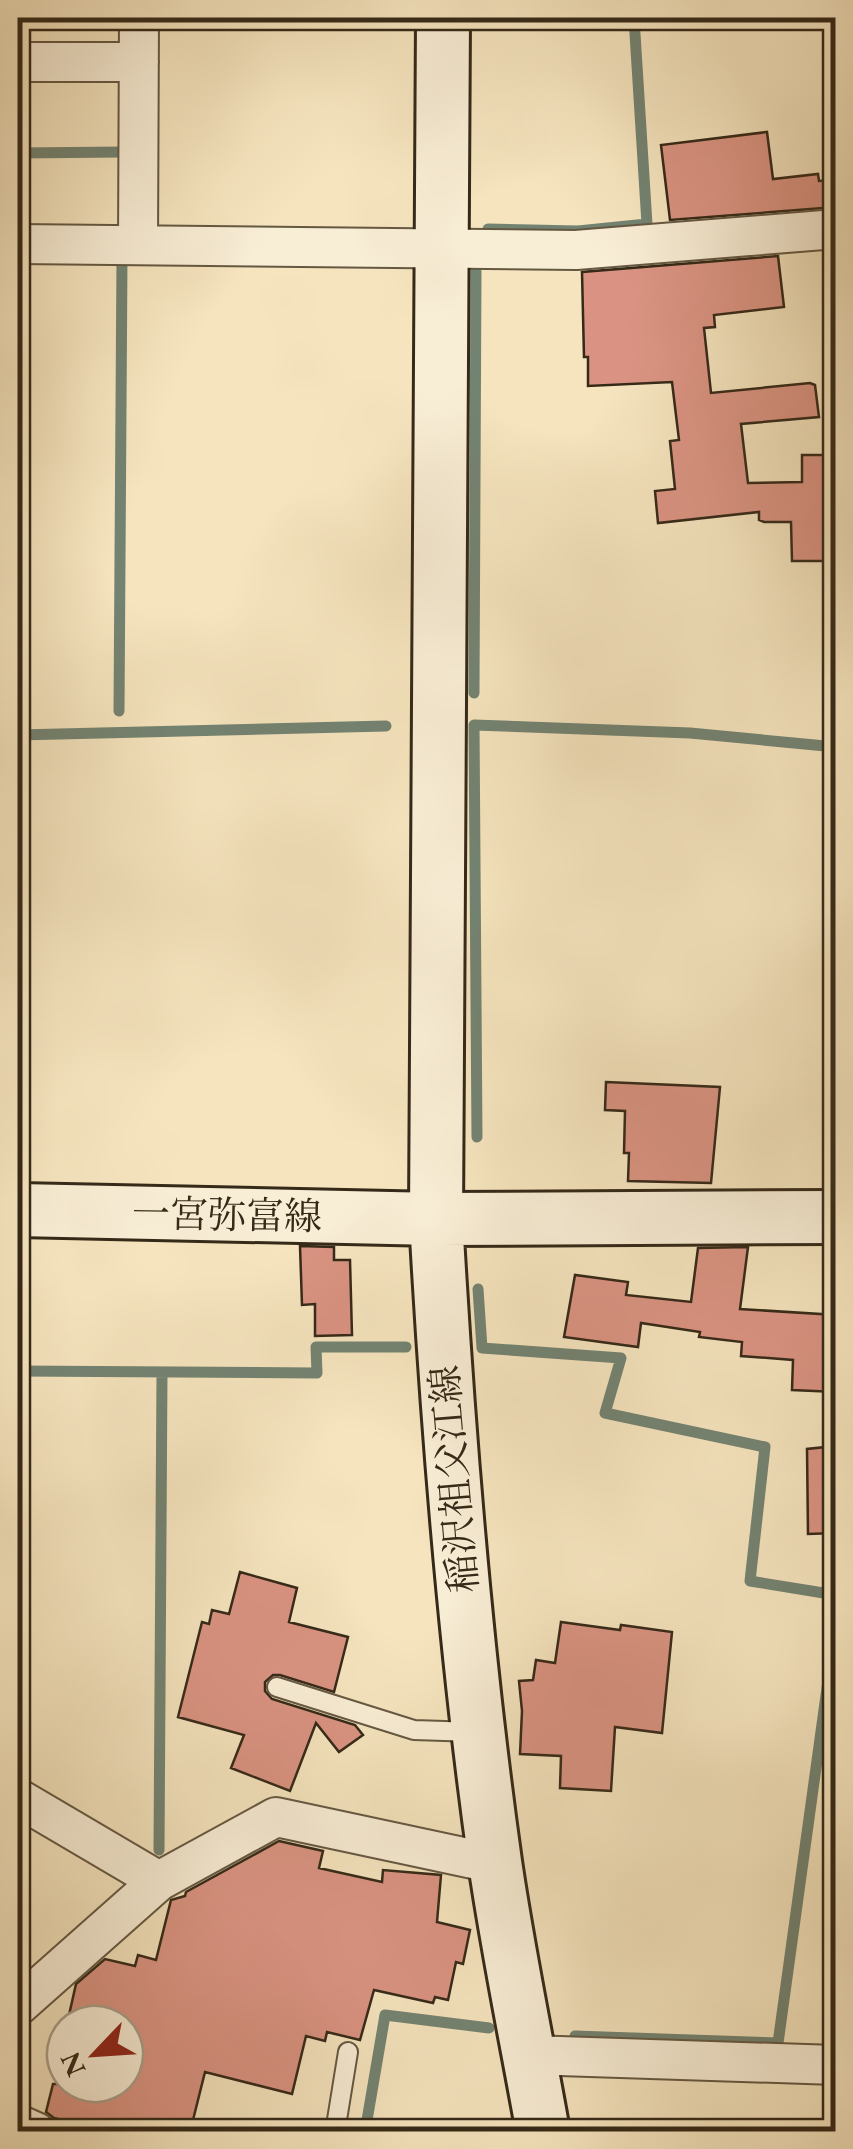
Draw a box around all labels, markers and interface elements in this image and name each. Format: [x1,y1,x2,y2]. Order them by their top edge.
street label: 一宮弥富線 [132,1188,322,1241]
street label: 稲沢祖父江線 [419,1363,488,1595]
north arrow [45,2004,145,2104]
text: N [51,2046,93,2082]

